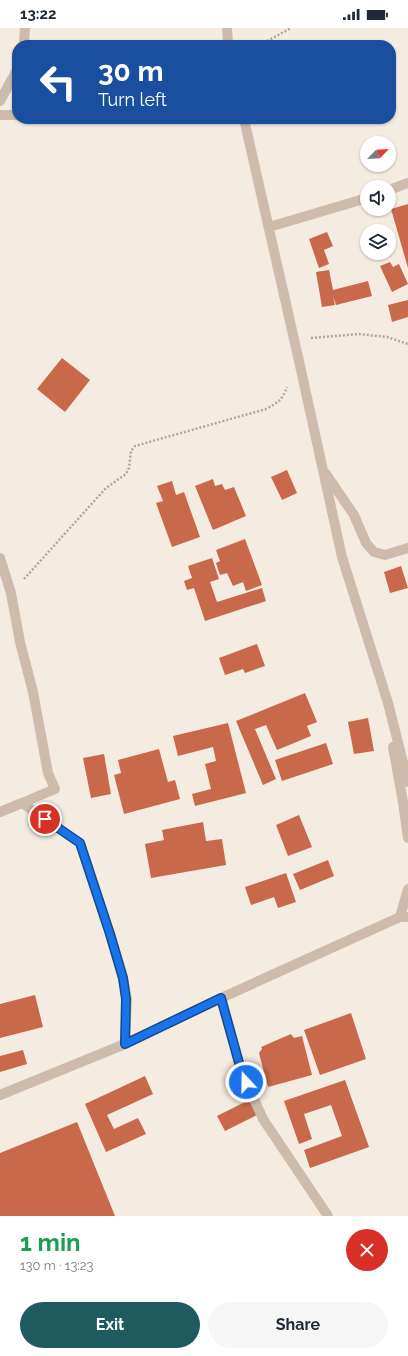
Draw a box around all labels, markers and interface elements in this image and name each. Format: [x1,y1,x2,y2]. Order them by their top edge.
text: 13:22 [20,5,56,23]
text: 30 m [98,55,164,88]
icon: left [32,56,84,108]
text: Turn left [98,89,167,110]
north arrow [360,136,396,172]
map controls [360,136,396,260]
button: sound [360,180,396,216]
button: layers [360,224,396,260]
pin [28,802,62,836]
icon: arrive [34,808,56,830]
position arrow [225,1061,267,1103]
text: 1 min [20,1228,81,1257]
button: close [346,1229,388,1271]
text: 130 m · 13:23 [20,1258,93,1273]
button: Exit [20,1302,200,1348]
button: Share [208,1302,388,1348]

